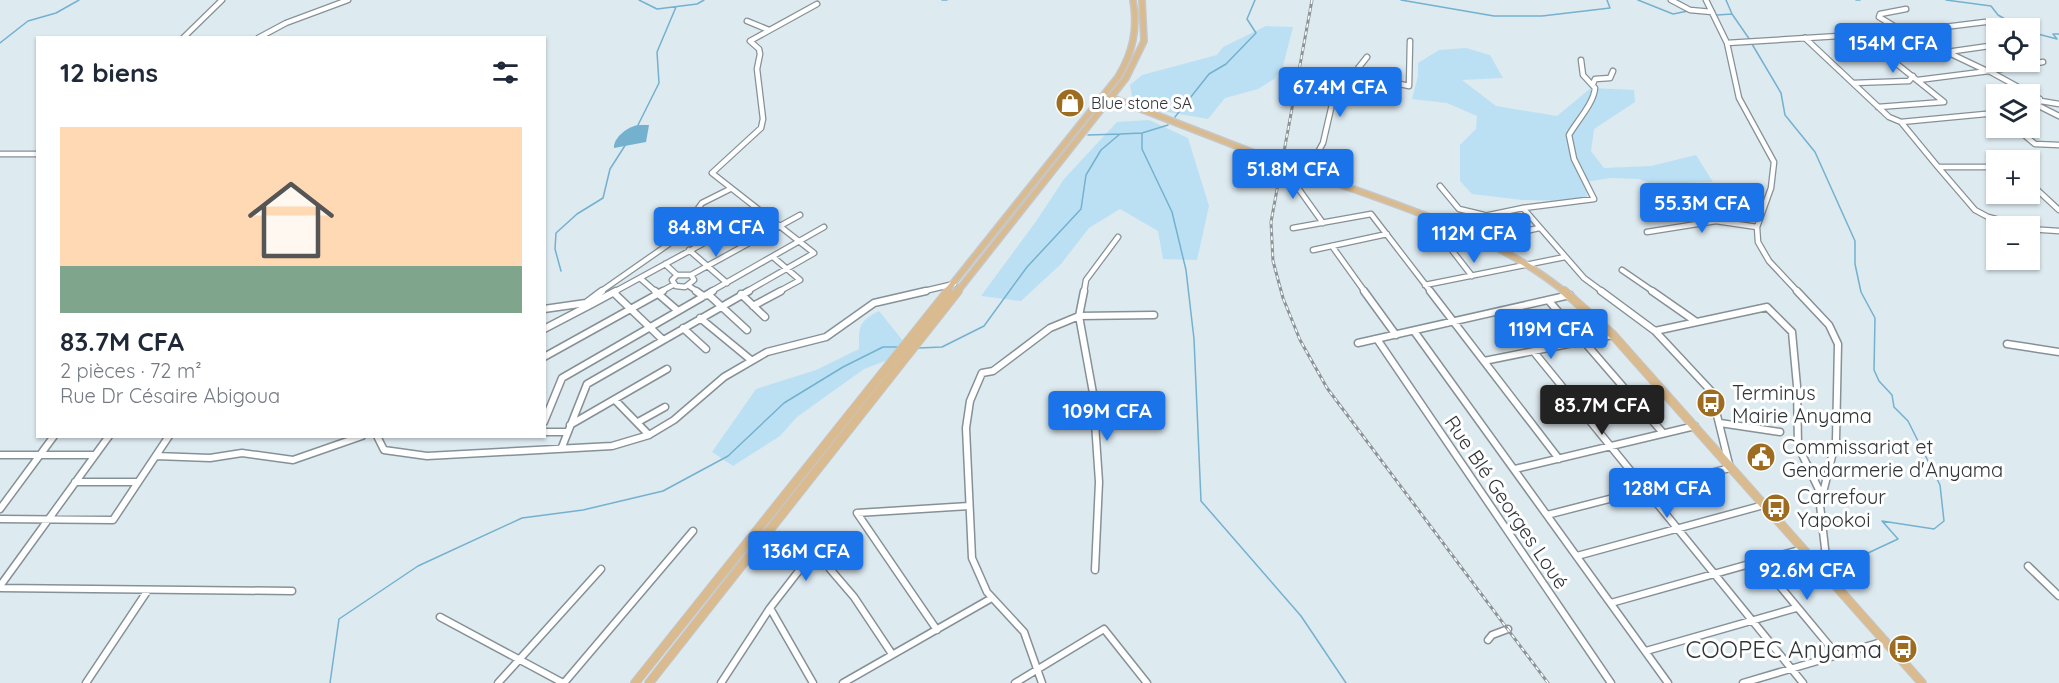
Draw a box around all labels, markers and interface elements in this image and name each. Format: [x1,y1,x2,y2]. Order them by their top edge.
map controls [1986,18,2040,270]
button: locate [1986,18,2040,72]
pin: 154M CFA [1831,23,1955,74]
text: 154M CFA [1849,30,1937,55]
text: 12 biens [60,56,158,89]
icon: filters [489,56,522,89]
pin: 67.4M CFA [1271,67,1409,118]
text: 67.4M CFA [1293,74,1387,99]
button: layers [1986,84,2040,138]
shop icon: Blue stone SA [1054,87,1086,119]
place label: Blue stone SA [1091,93,1192,113]
pin: 51.8M CFA [1224,149,1362,200]
button: + [1986,150,2040,204]
text: 51.8M CFA [1246,156,1340,181]
icon: home [237,166,345,274]
pin: 55.3M CFA [1633,183,1771,234]
text: 55.3M CFA [1654,190,1750,215]
pin: 84.8M CFA [647,207,785,258]
pin: 112M CFA [1412,213,1536,264]
text: 84.8M CFA [668,214,764,239]
button: − [1986,216,2040,270]
text: 112M CFA [1432,220,1516,245]
pin: 119M CFA [1489,309,1613,360]
text: 119M CFA [1509,316,1593,341]
text: 83.7M CFA [60,325,184,358]
text: 2 pièces · 72 m² [60,358,201,383]
place label: Terminus Mairie Anyama [1732,380,1872,428]
text: Rue Dr Césaire Abigoua [60,383,280,408]
pin: 83.7M CFA [1533,385,1671,436]
bus stop icon: Terminus Mairie Anyama [1695,387,1727,419]
pin: 109M CFA [1045,391,1169,442]
text: 83.7M CFA [1554,392,1650,417]
text: 109M CFA [1062,398,1152,423]
street label: Rue Blé Georges Loué [1440,411,1574,593]
place label: Commissariat et Gendarmerie d'Anyama [1782,434,2003,482]
public building icon: Commissariat et Gendarmerie d'Anyama [1745,441,1777,473]
pin: 128M CFA [1605,468,1729,519]
text: 128M CFA [1623,475,1711,500]
place label: Carrefour Yapokoi [1797,484,1886,532]
bus stop icon: Carrefour Yapokoi [1760,492,1792,524]
pin: 136M CFA [744,531,868,582]
text: 136M CFA [762,538,850,563]
pin: 92.6M CFA [1738,550,1876,601]
text: 92.6M CFA [1759,557,1855,582]
bus stop icon: COOPEC Anyama [1887,633,1919,665]
place label: COOPEC Anyama [1686,634,1882,664]

